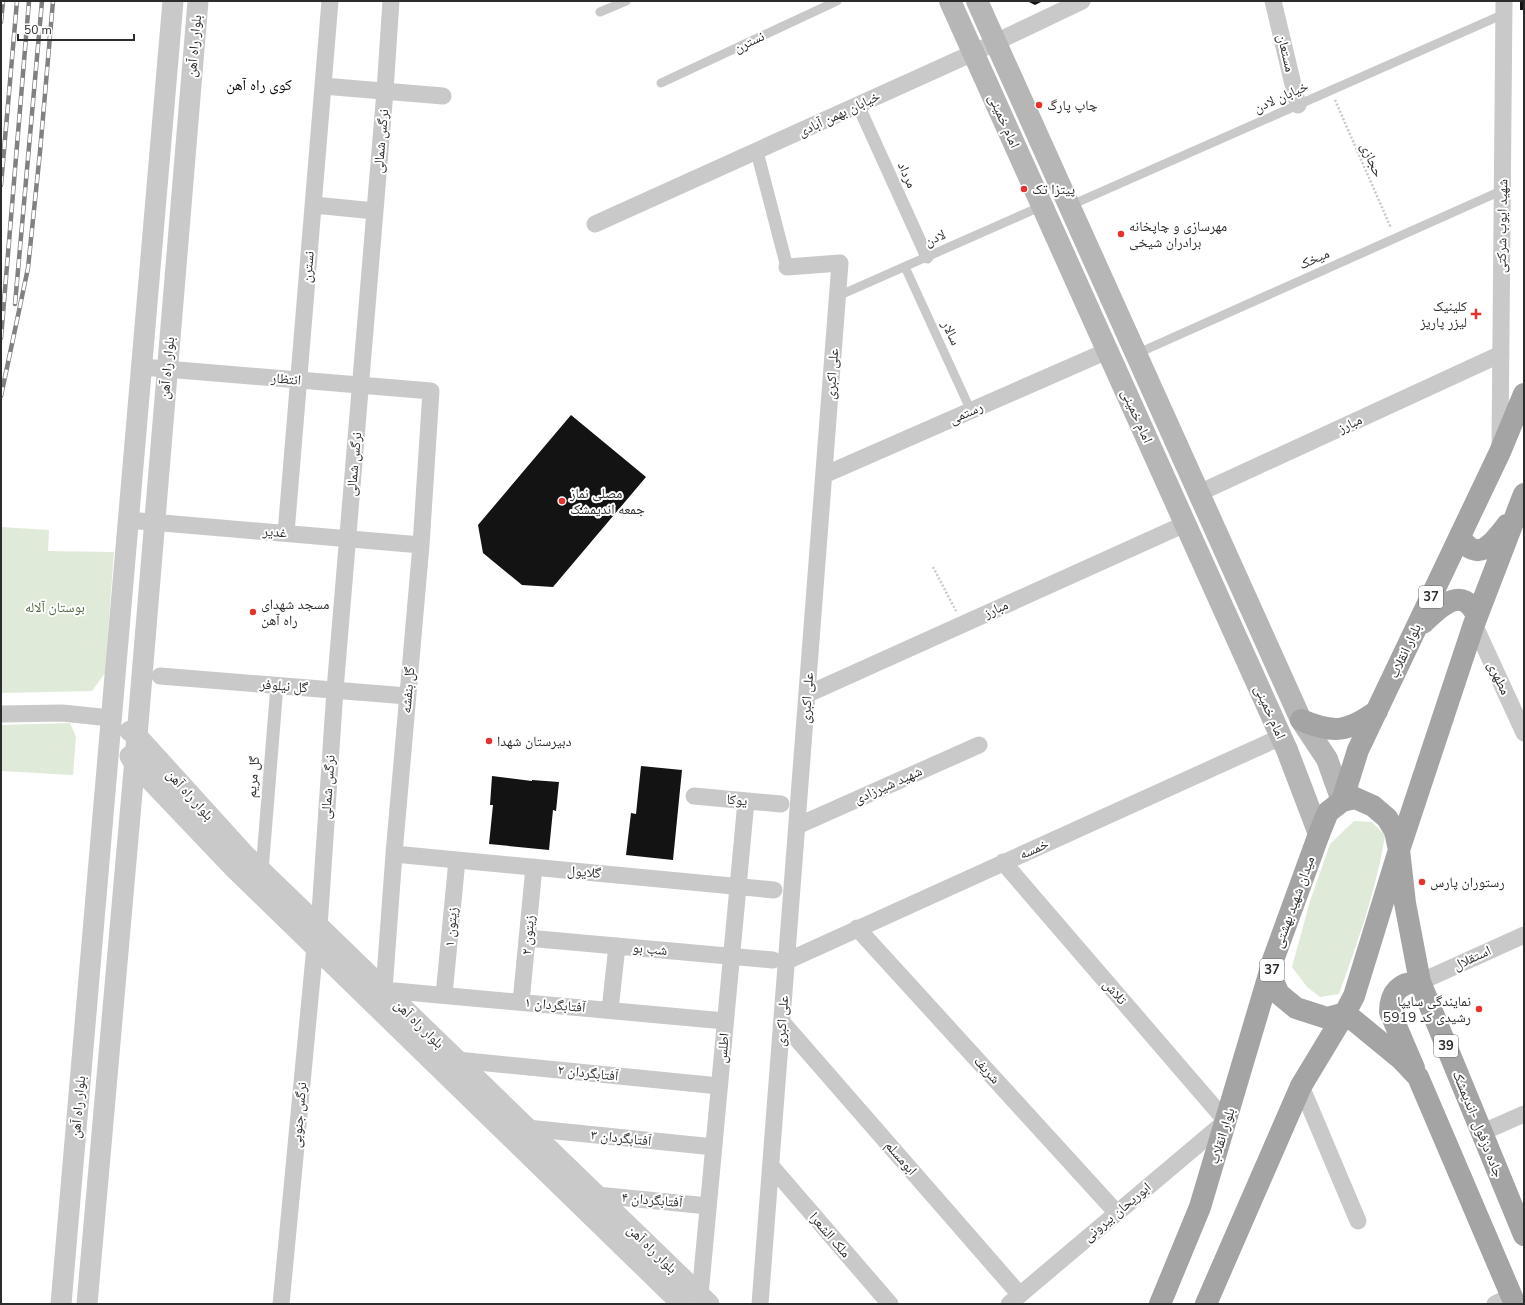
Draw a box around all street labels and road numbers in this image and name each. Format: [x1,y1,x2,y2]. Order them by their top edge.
street label: بلوار راه آهن [182,14,206,78]
street label: نسترن [730,27,768,57]
street label: مستعان [1272,32,1300,74]
street label: خیابان لادن [1251,77,1311,117]
street label: خیابان بهمن آبادی [795,87,883,141]
street label: امام خمینی [984,91,1024,151]
street label: نرگس شمالی [369,108,393,174]
street label: حجازی [1356,140,1388,180]
street label: مرداد [893,159,921,191]
street label: شهید ایوب شرکتی [1492,179,1512,273]
street label: لادن [921,225,949,251]
street label: میخک [1296,244,1332,274]
street label: نسترن [297,250,319,284]
street label: سالار [937,317,965,349]
street label: بلوار راه آهن [155,336,179,400]
street label: علی اکبری [821,348,843,400]
street label: انتظار [269,368,302,390]
street label: امام خمینی [1117,386,1157,446]
street label: رستمی [946,397,986,429]
street label: مبارز [1334,410,1365,438]
street label: نرگس شمالی [342,431,366,497]
street label: غدیر [261,521,288,543]
road number: 37 [1419,586,1443,608]
street label: مبارز [980,595,1011,623]
street label: بلوار انقلاب [1384,621,1426,681]
street label: مطهری [1483,658,1515,698]
street label: گل بنفشه [397,666,420,714]
street label: علی اکبری [796,672,818,724]
street label: گل نیلوفر [258,674,309,698]
street label: امام خمینی [1250,682,1290,742]
street label: نرگس شمالی [316,754,340,820]
street label: گل مریم [242,755,264,799]
street label: شهید شیرزادی [851,761,925,809]
street label: بلوار راه آهن [162,765,218,825]
street label: یوکا [726,790,748,810]
street label: خمسه [1016,834,1052,864]
street label: میدان شهید بهشتی [1269,854,1319,950]
street label: گلایول [566,861,602,883]
street label: زیتون ۱ [440,906,462,948]
street label: زیتون ۲ [517,914,539,956]
street label: شب بو [632,938,668,960]
street label: استقلال [1450,941,1494,975]
road number: 37 [1260,959,1284,981]
street label: تلاش [1099,975,1131,1009]
street label: آفتابگردان ۱ [524,993,587,1017]
street label: بلوار راه آهن [390,995,448,1053]
street label: علی اکبری [771,995,793,1047]
street label: اطلس [712,1032,734,1064]
road number: 39 [1434,1035,1458,1057]
street label: شریف [970,1052,1004,1088]
street label: آفتابگردان ۲ [557,1060,620,1086]
street label: جاده دزفول -اندیمشک [1448,1068,1508,1180]
street label: بلوار راه آهن [66,1075,90,1139]
street label: نرگس جنوبی [287,1081,311,1149]
street label: بلوار انقلاب [1204,1105,1240,1167]
street label: آفتابگردان ۳ [590,1125,653,1151]
street label: ابومسلم [881,1137,921,1179]
street label: ابوریحان بیرونی [1079,1178,1155,1246]
street label: آفتابگردان ۴ [621,1188,684,1212]
street label: ملک الشعرا [805,1208,855,1262]
street label: بلوار راه آهن [623,1220,681,1278]

